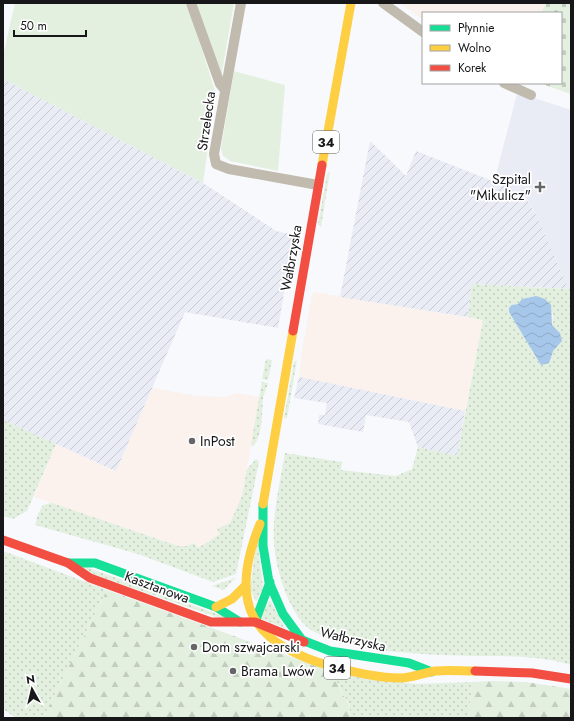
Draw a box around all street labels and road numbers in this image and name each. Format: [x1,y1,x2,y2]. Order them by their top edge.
street label: Strzelecka [192,90,220,152]
road number: 34 [313,131,339,153]
street label: Wałbrzyska [275,223,307,293]
street label: Kasztanowa [122,566,192,608]
street label: Wałbrzyska [318,622,388,656]
road number: 34 [324,657,350,679]

